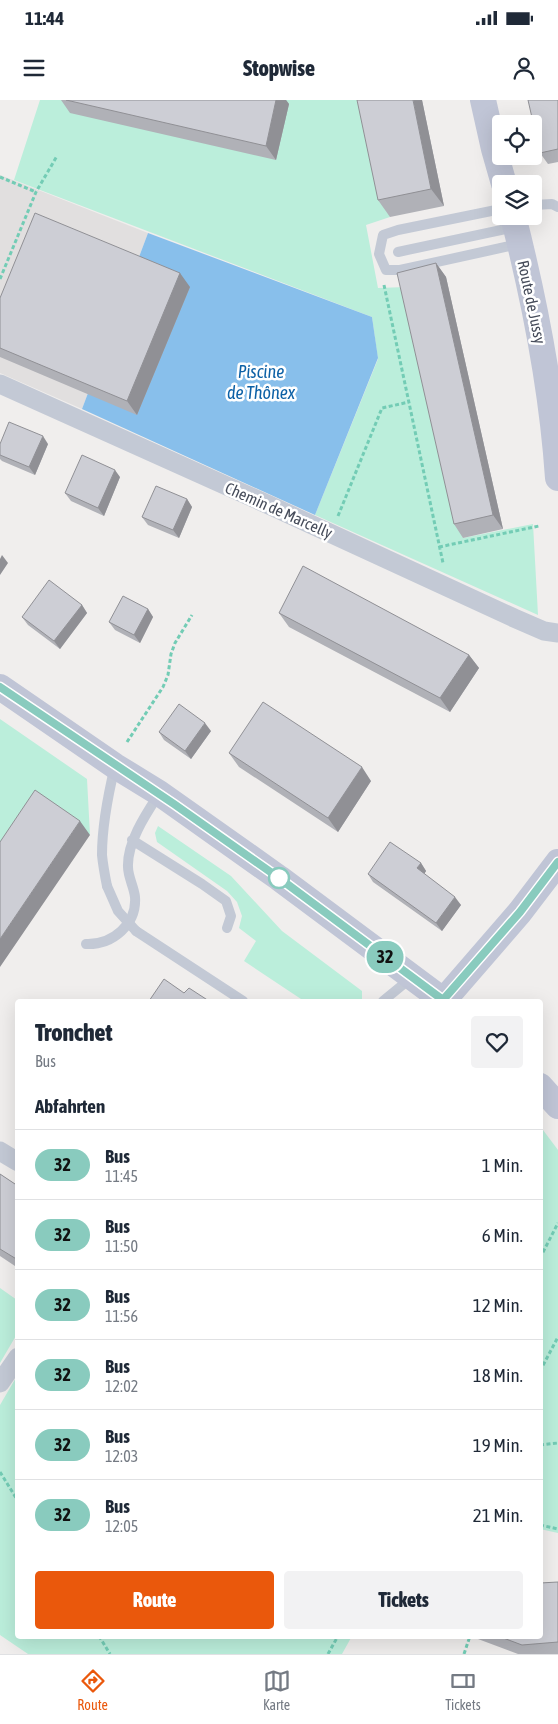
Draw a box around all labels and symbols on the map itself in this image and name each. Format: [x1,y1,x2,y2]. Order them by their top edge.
street label: Route de Jussy [513,259,550,346]
water label: Piscine de Thônex [227,361,296,403]
street label: Chemin de Marcelly [222,478,336,543]
unlabelled marker [268,867,290,889]
line badge: 32 [362,941,408,973]

